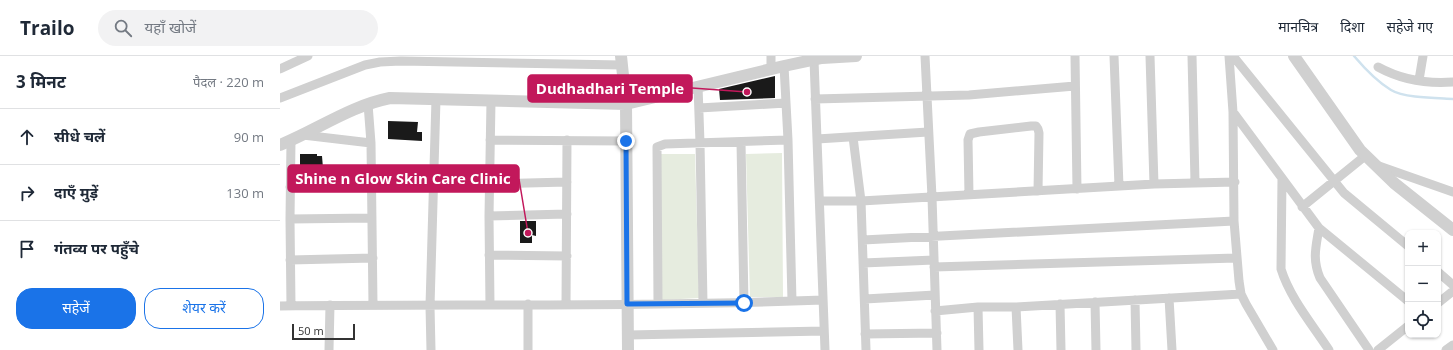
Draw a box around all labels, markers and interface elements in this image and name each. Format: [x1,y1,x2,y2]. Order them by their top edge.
search box [98,10,378,46]
text: Trailo [20,15,74,41]
icon: search [112,17,134,39]
text: यहाँ खोजें [144,17,196,37]
text: मानचित्र [1278,17,1318,36]
text: दिशा [1340,17,1364,36]
text: सहेजे गए [1386,17,1433,36]
text: 3 मिनट [16,70,66,93]
text: पैदल · 220 m [193,73,264,91]
callout: Dudhadhari Temple [528,75,692,102]
text: Dudhadhari Temple [536,78,684,98]
icon: ahead [16,126,38,148]
text: सीधे चलें [54,126,105,146]
text: 90 m [234,128,264,146]
route end [617,132,635,150]
callout: Shine n Glow Skin Care Clinic [288,165,519,192]
text: Shine n Glow Skin Care Clinic [295,168,511,188]
icon: right [16,182,38,204]
text: दाएँ मुड़ें [54,182,98,202]
text: 130 m [226,184,264,202]
map controls [1405,230,1441,338]
button: + [1405,230,1441,266]
icon: arrive [16,238,38,260]
text: गंतव्य पर पहुँचे [54,238,139,258]
button: − [1405,266,1441,302]
button: सहेजें [16,288,136,329]
button: शेयर करें [144,288,264,329]
route start [735,294,753,312]
button: locate [1405,302,1441,338]
scale bar [292,322,355,341]
text: 50 m [298,323,324,338]

